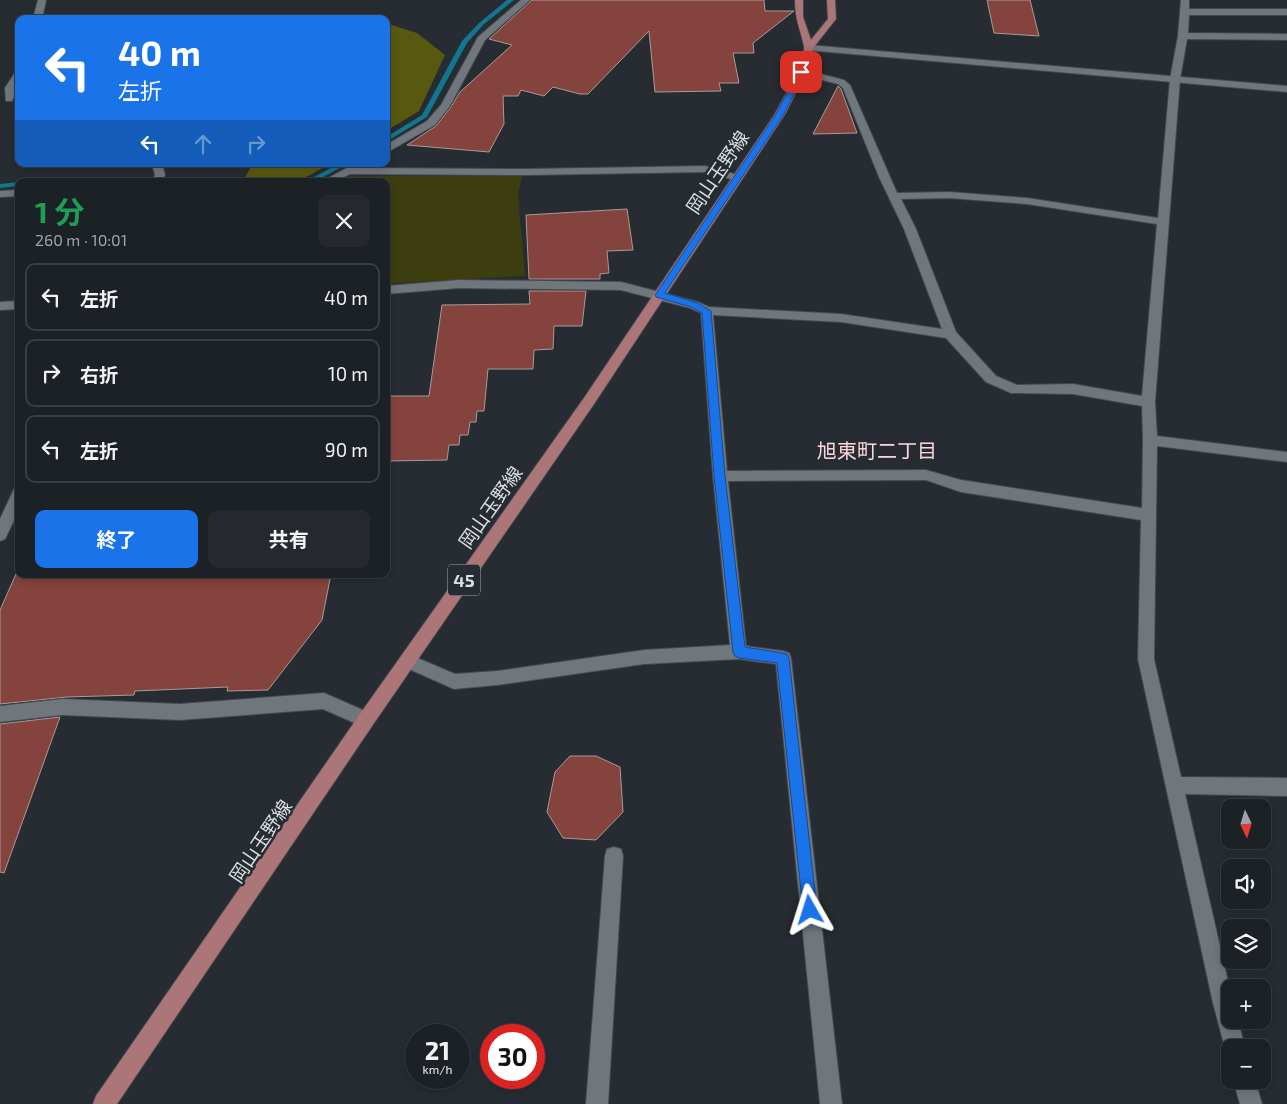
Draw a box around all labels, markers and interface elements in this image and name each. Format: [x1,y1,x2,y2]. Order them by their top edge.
text: 40 m [118,31,201,73]
icon: left [35,35,100,100]
pin [780,51,822,93]
icon: arrive [787,58,815,86]
text: 左折 [118,77,162,103]
street label: 岡山玉野線 [681,126,753,218]
icon: left [136,130,164,158]
icon: ahead [189,130,217,158]
icon: right [242,130,270,158]
text: 1 分 [35,193,84,229]
button: close [318,195,370,247]
text: 260 m · 10:01 [35,230,127,249]
icon: left [37,283,65,311]
text: 40 m [324,286,368,309]
text: 左折 [80,287,118,310]
icon: right [37,359,65,387]
text: 10 m [328,362,368,385]
text: 右折 [80,363,118,386]
icon: left [37,435,65,463]
text: 90 m [325,438,368,461]
district label: 旭東町二丁目 [817,438,937,462]
text: 左折 [80,439,118,462]
street label: 岡山玉野線 [453,461,527,553]
button: 終了 [35,510,198,568]
button: 共有 [208,510,370,568]
road number: 45 [448,564,480,596]
street label: 岡山玉野線 [224,795,296,887]
north arrow [1221,799,1271,849]
map controls [1221,799,1271,1089]
button: sound [1221,859,1271,909]
position arrow [783,883,835,935]
button: layers [1221,919,1271,969]
button: + [1221,979,1271,1029]
speed limit sign: 30 [480,1024,545,1089]
text: 21 [425,1035,450,1065]
button: − [1221,1039,1271,1089]
text: km/h [423,1062,452,1076]

